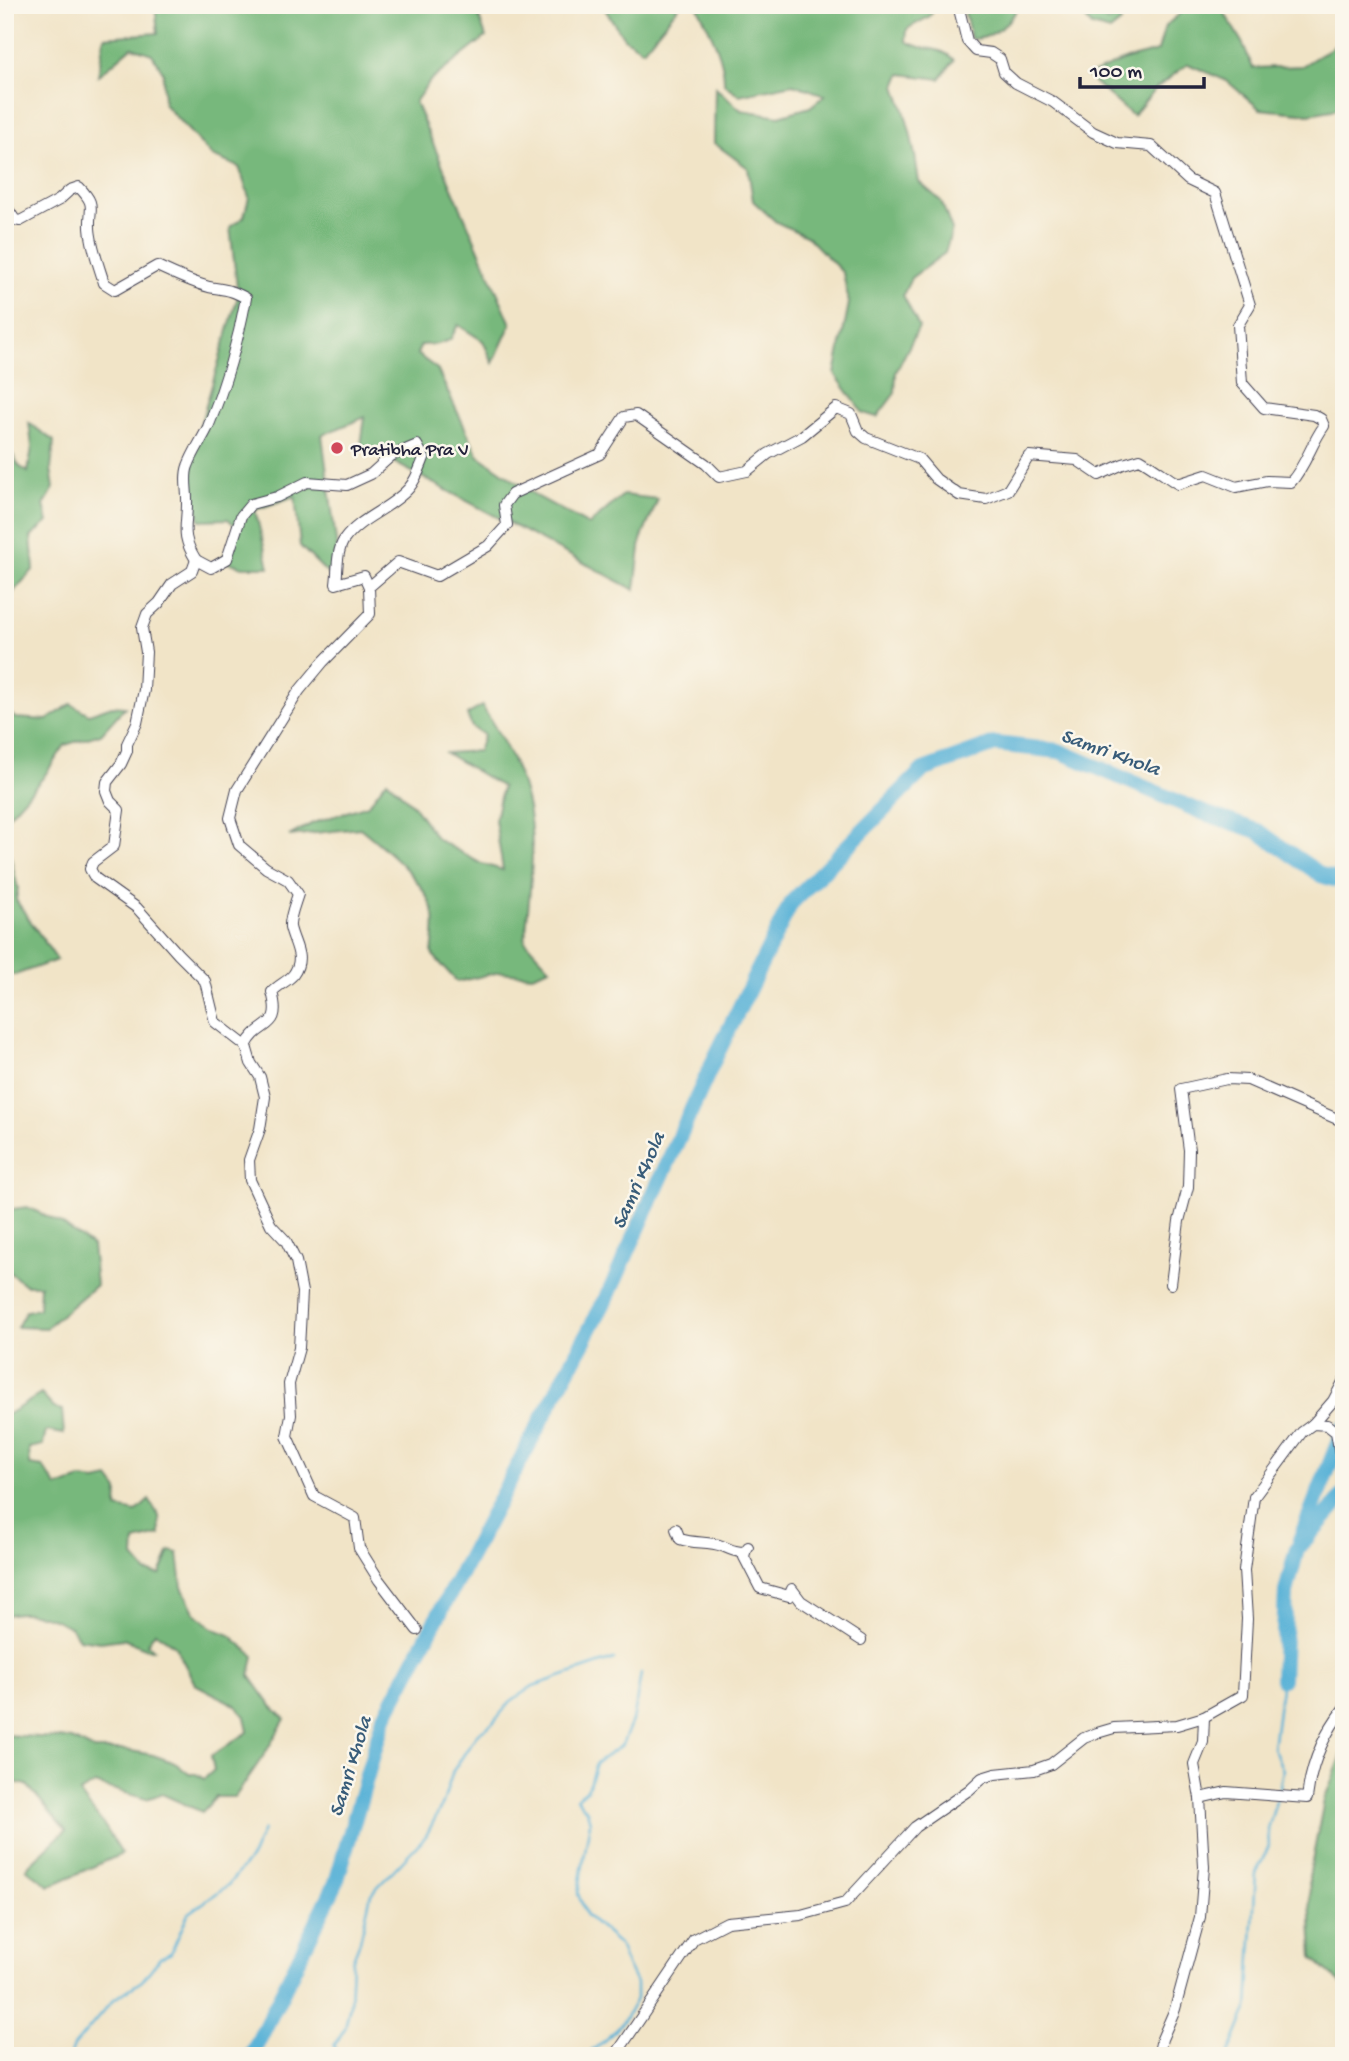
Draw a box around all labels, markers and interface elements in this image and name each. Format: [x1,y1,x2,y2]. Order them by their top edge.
scale bar [1080,46,1204,90]
text: 100 m [1089,61,1142,86]
marker: Pratibha Pra V [329,440,345,456]
place label: Pratibha Pra V [350,440,469,463]
water label: Samri Khola [1057,725,1164,784]
water label: Samri Khola [608,1128,673,1234]
water label: Samri Khola [325,1713,380,1820]

